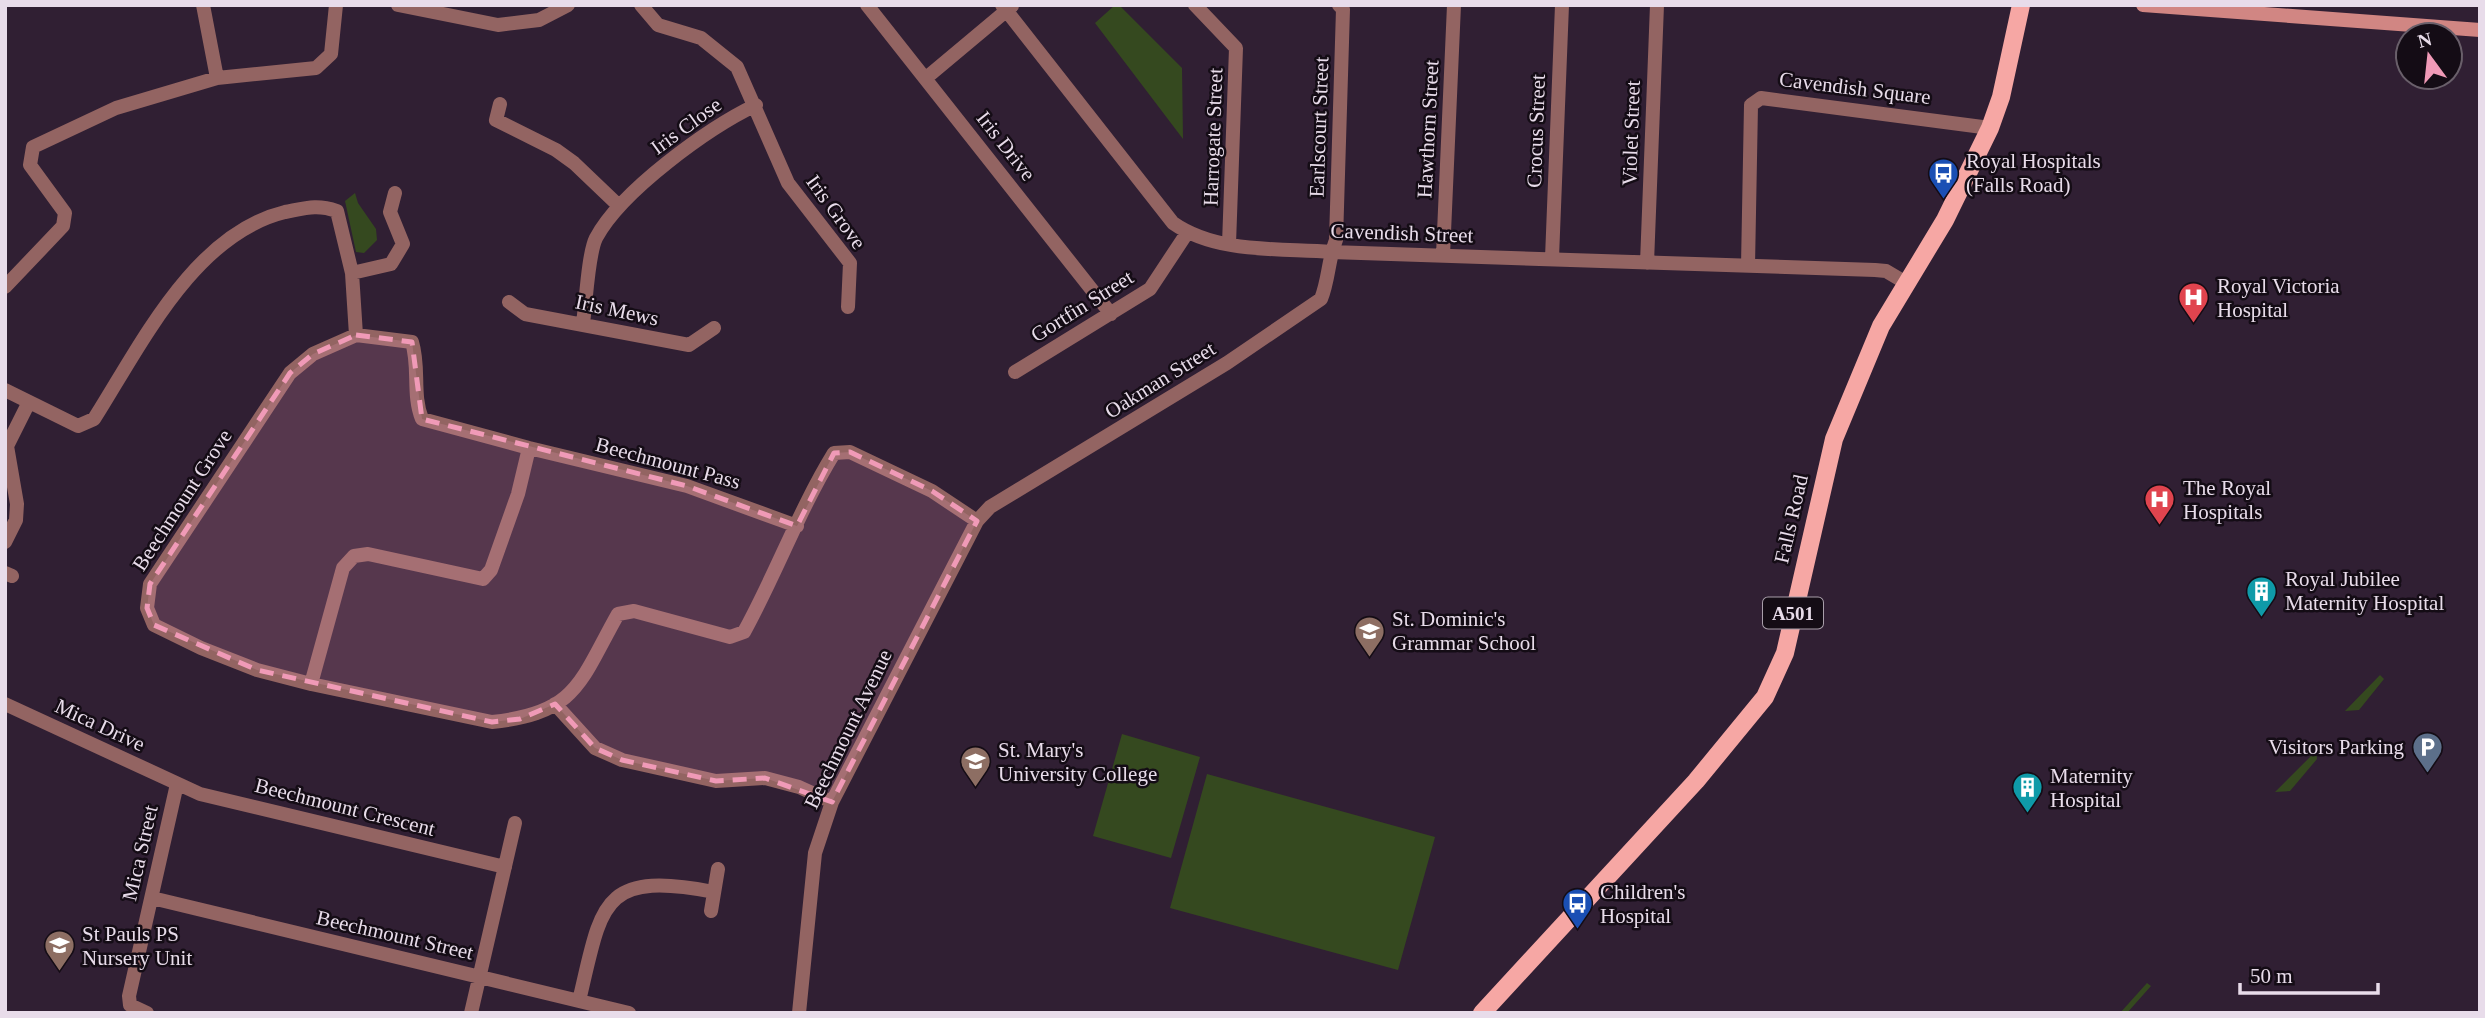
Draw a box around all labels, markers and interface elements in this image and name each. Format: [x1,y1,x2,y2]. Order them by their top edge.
north arrow [2394,21,2464,91]
text: N [2415,28,2434,52]
street label: Earlscourt Street [1305,56,1333,198]
street label: Hawthorn Street [1412,59,1444,199]
street label: Harrogate Street [1199,67,1227,206]
street label: Cavendish Square [1778,67,1932,109]
street label: Crocus Street [1522,74,1550,188]
street label: Violet Street [1617,80,1645,186]
street label: Iris Close [646,92,726,160]
street label: Iris Drive [972,107,1040,185]
place label: Royal Hospitals (Falls Road) [1966,149,2101,197]
bus stop icon: Royal Hospitals (Falls Road) [1926,156,1960,200]
street label: Iris Grove [801,170,871,254]
street label: Cavendish Street [1330,219,1474,247]
street label: Gortfin Street [1026,265,1138,347]
place label: Royal Victoria Hospital [2217,274,2340,322]
hospital icon: Royal Victoria Hospital [2177,281,2211,325]
street label: Iris Mews [573,289,661,331]
street label: Oakman Street [1100,337,1220,423]
street label: Beechmount Grove [127,425,237,575]
street label: Beechmount Pass [593,432,743,494]
street label: Falls Road [1769,472,1813,566]
place label: The Royal Hospitals [2183,476,2271,524]
hospital icon: The Royal Hospitals [2143,483,2177,527]
place label: Royal Jubilee Maternity Hospital [2285,567,2444,615]
building icon: Royal Jubilee Maternity Hospital [2245,574,2279,618]
road number: A501 [1763,598,1823,628]
place label: St. Dominic's Grammar School [1392,607,1536,655]
school or university icon: St. Dominic's Grammar School [1352,614,1386,658]
street label: Beechmount Avenue [799,646,897,812]
street label: Mica Drive [51,694,149,756]
parking icon: Visitors Parking [2410,730,2444,774]
place label: Visitors Parking [2268,735,2404,759]
place label: St. Mary's University College [998,738,1157,786]
school or university icon: St. Mary's University College [958,745,992,789]
place label: Maternity Hospital [2050,764,2133,812]
building icon: Maternity Hospital [2010,771,2044,815]
street label: Beechmount Crescent [252,773,438,841]
street label: Mica Street [117,803,163,903]
place label: Children's Hospital [1600,880,1685,928]
bus stop icon: Children's Hospital [1560,887,1594,931]
street label: Beechmount Street [314,905,476,965]
place label: St Pauls PS Nursery Unit [82,922,192,970]
school or university icon: St Pauls PS Nursery Unit [42,929,76,973]
scale bar [2240,951,2378,995]
text: 50 m [2250,964,2293,988]

